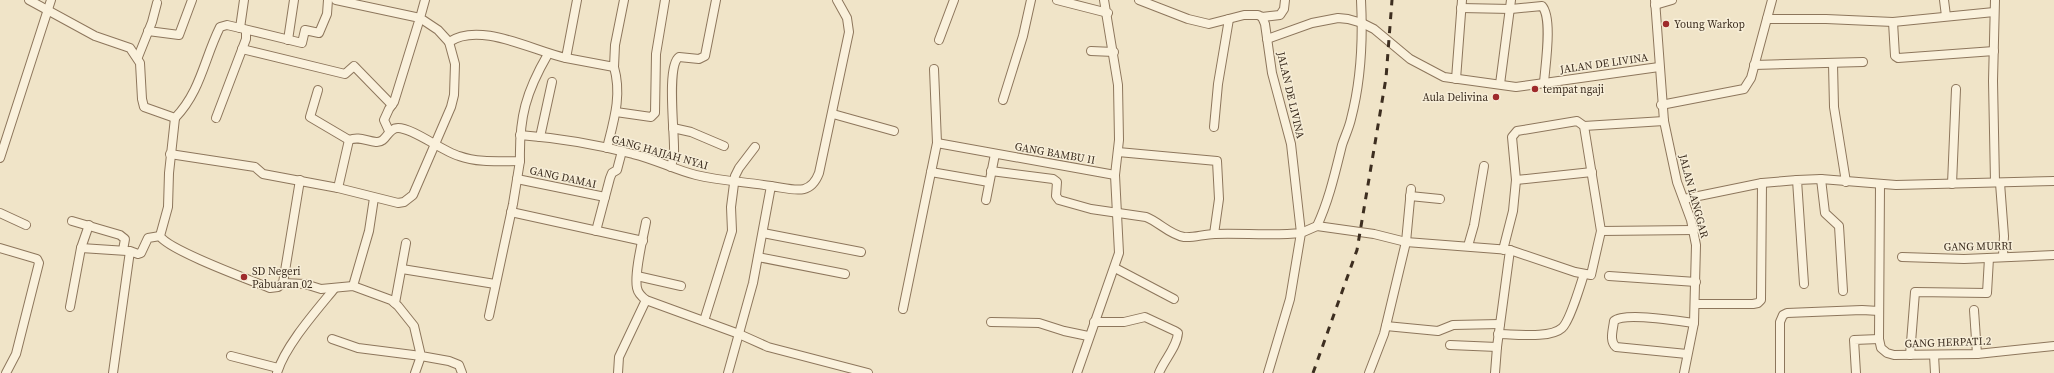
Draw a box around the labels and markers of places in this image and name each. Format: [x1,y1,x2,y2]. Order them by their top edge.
place label: Young Warkop [1674,17,1745,32]
marker: Young Warkop [1661,19,1671,29]
place label: tempat ngaji [1543,82,1604,97]
marker: tempat ngaji [1530,84,1540,94]
place label: Aula Delivina [1422,90,1488,105]
marker: Aula Delivina [1491,92,1501,102]
place label: SD Negeri Pabuaran 02 [252,264,313,292]
marker: SD Negeri Pabuaran 02 [239,272,249,282]

